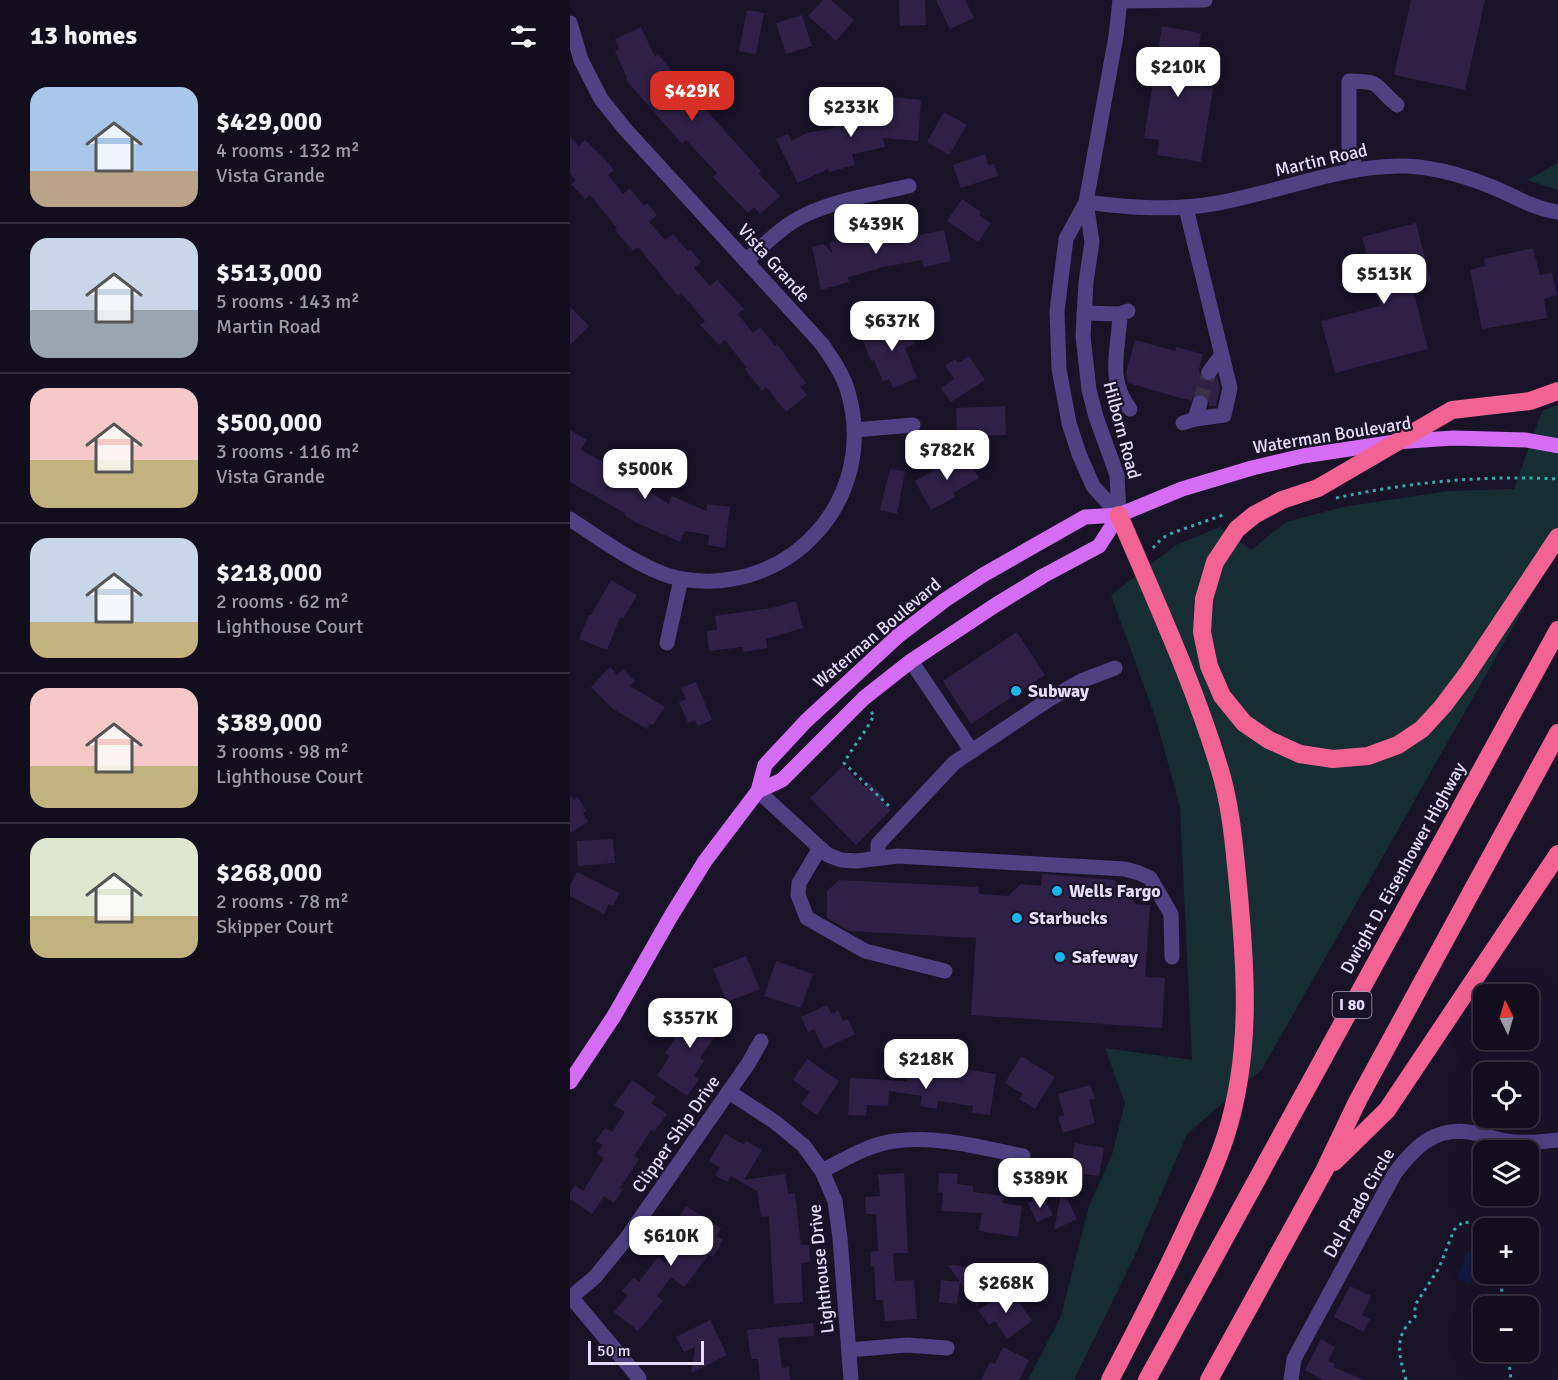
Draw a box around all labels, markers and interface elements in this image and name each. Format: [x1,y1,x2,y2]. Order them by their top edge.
text: 13 homes [30,20,137,52]
icon: filters [507,20,540,53]
pin: $210K [1136,47,1220,98]
text: $210K [1150,54,1206,79]
pin: $429K [650,71,734,122]
text: $429K [664,78,720,103]
pin: $233K [809,87,893,138]
text: $233K [823,94,879,119]
text: $429,000 [216,106,322,138]
icon: home [78,111,150,183]
text: 4 rooms · 132 m² [216,138,360,163]
street label: Martin Road [1273,139,1369,181]
text: Vista Grande [216,163,325,188]
pin: $439K [834,204,918,255]
text: $439K [848,211,904,236]
street label: Vista Grande [733,219,815,307]
pin: $513K [1342,254,1426,305]
text: $513,000 [216,257,322,289]
text: $513K [1356,261,1412,286]
icon: home [78,262,150,334]
text: 5 rooms · 143 m² [216,289,360,314]
pin: $637K [850,301,934,352]
text: $637K [864,308,920,333]
text: Martin Road [216,314,321,339]
street label: Hilborn Road [1098,379,1146,481]
text: $500,000 [216,407,322,439]
icon: home [78,412,150,484]
street label: Waterman Boulevard [1251,412,1413,458]
pin: $782K [905,430,989,481]
text: $782K [919,437,975,462]
text: 3 rooms · 116 m² [216,439,360,464]
pin: $500K [603,449,687,500]
text: $500K [617,456,673,481]
text: Vista Grande [216,464,325,489]
text: $218,000 [216,557,322,589]
icon: home [78,562,150,634]
street label: Waterman Boulevard [809,573,945,693]
text: 2 rooms · 62 m² [216,589,349,614]
text: Lighthouse Court [216,614,363,639]
place label: Subway [1028,680,1089,702]
marker: Subway [1009,684,1023,698]
text: $389,000 [216,707,322,739]
icon: home [78,712,150,784]
text: 3 rooms · 98 m² [216,739,349,764]
street label: Dwight D. Eisenhower Highway [1336,758,1471,978]
text: Lighthouse Court [216,764,363,789]
text: $268,000 [216,857,322,889]
icon: home [78,862,150,934]
place label: Wells Fargo [1069,880,1161,902]
marker: Wells Fargo [1050,884,1064,898]
text: 2 rooms · 78 m² [216,889,349,914]
place label: Starbucks [1029,907,1108,929]
marker: Starbucks [1010,911,1024,925]
text: Skipper Court [216,914,333,939]
place label: Safeway [1072,946,1138,968]
marker: Safeway [1053,950,1067,964]
north arrow [1473,984,1539,1050]
map controls [1473,984,1539,1362]
road number: I 80 [1332,992,1372,1018]
pin: $357K [648,998,732,1049]
text: $357K [662,1005,718,1030]
pin: $218K [884,1039,968,1090]
text: $218K [898,1046,954,1071]
button: locate [1473,1062,1539,1128]
street label: Clipper Ship Drive [627,1071,725,1197]
button: layers [1473,1140,1539,1206]
street label: Del Prado Circle [1319,1144,1399,1262]
pin: $389K [998,1158,1082,1209]
text: $389K [1012,1165,1068,1190]
street label: Lighthouse Drive [803,1203,839,1335]
pin: $610K [629,1216,713,1267]
button: + [1473,1218,1539,1284]
text: $610K [643,1223,699,1248]
pin: $268K [964,1263,1048,1314]
text: $268K [978,1270,1034,1295]
button: − [1473,1296,1539,1362]
scale bar [588,1338,704,1366]
text: 50 m [597,1341,631,1361]

